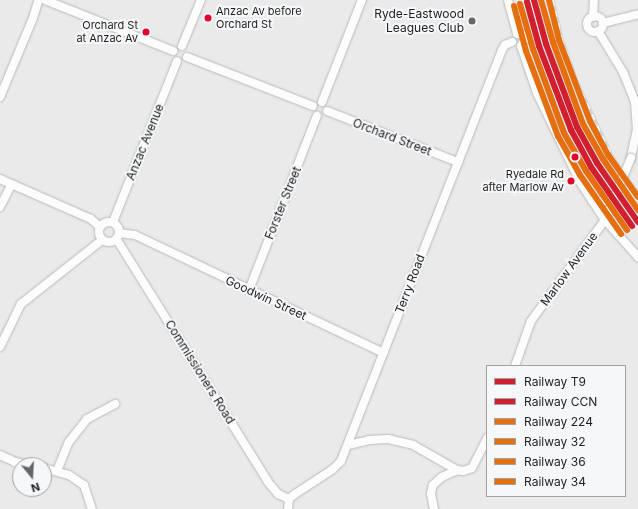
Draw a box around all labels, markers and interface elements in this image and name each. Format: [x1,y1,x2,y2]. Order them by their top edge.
place label: Anzac Av before Orchard St [216,5,302,31]
place label: Ryde-Eastwood Leagues Club [374,7,464,35]
marker: Anzac Av before Orchard St [203,13,213,23]
marker: Ryde-Eastwood Leagues Club [467,16,477,26]
place label: Orchard St at Anzac Av [76,19,138,45]
marker: Orchard St at Anzac Av [141,27,151,37]
street label: Anzac Avenue [123,102,167,182]
street label: Orchard Street [351,115,433,159]
unlabelled marker [570,152,580,162]
street label: Forster Street [262,165,304,241]
place label: Ryedale Rd after Marlow Av [482,168,564,194]
marker: Ryedale Rd after Marlow Av [566,176,576,186]
street label: Marlow Avenue [537,229,601,309]
street label: Terry Road [392,252,428,316]
street label: Goodwin Street [223,273,309,323]
street label: Commissioners Road [162,317,238,427]
legend [486,365,626,497]
text: Railway T9 [524,374,586,389]
text: Railway CCN [524,394,597,409]
text: Railway 224 [524,414,593,429]
text: Railway 32 [524,434,585,449]
text: Railway 36 [524,454,586,469]
north arrow [12,457,52,497]
text: Railway 34 [524,474,586,489]
text: N [29,480,42,495]

